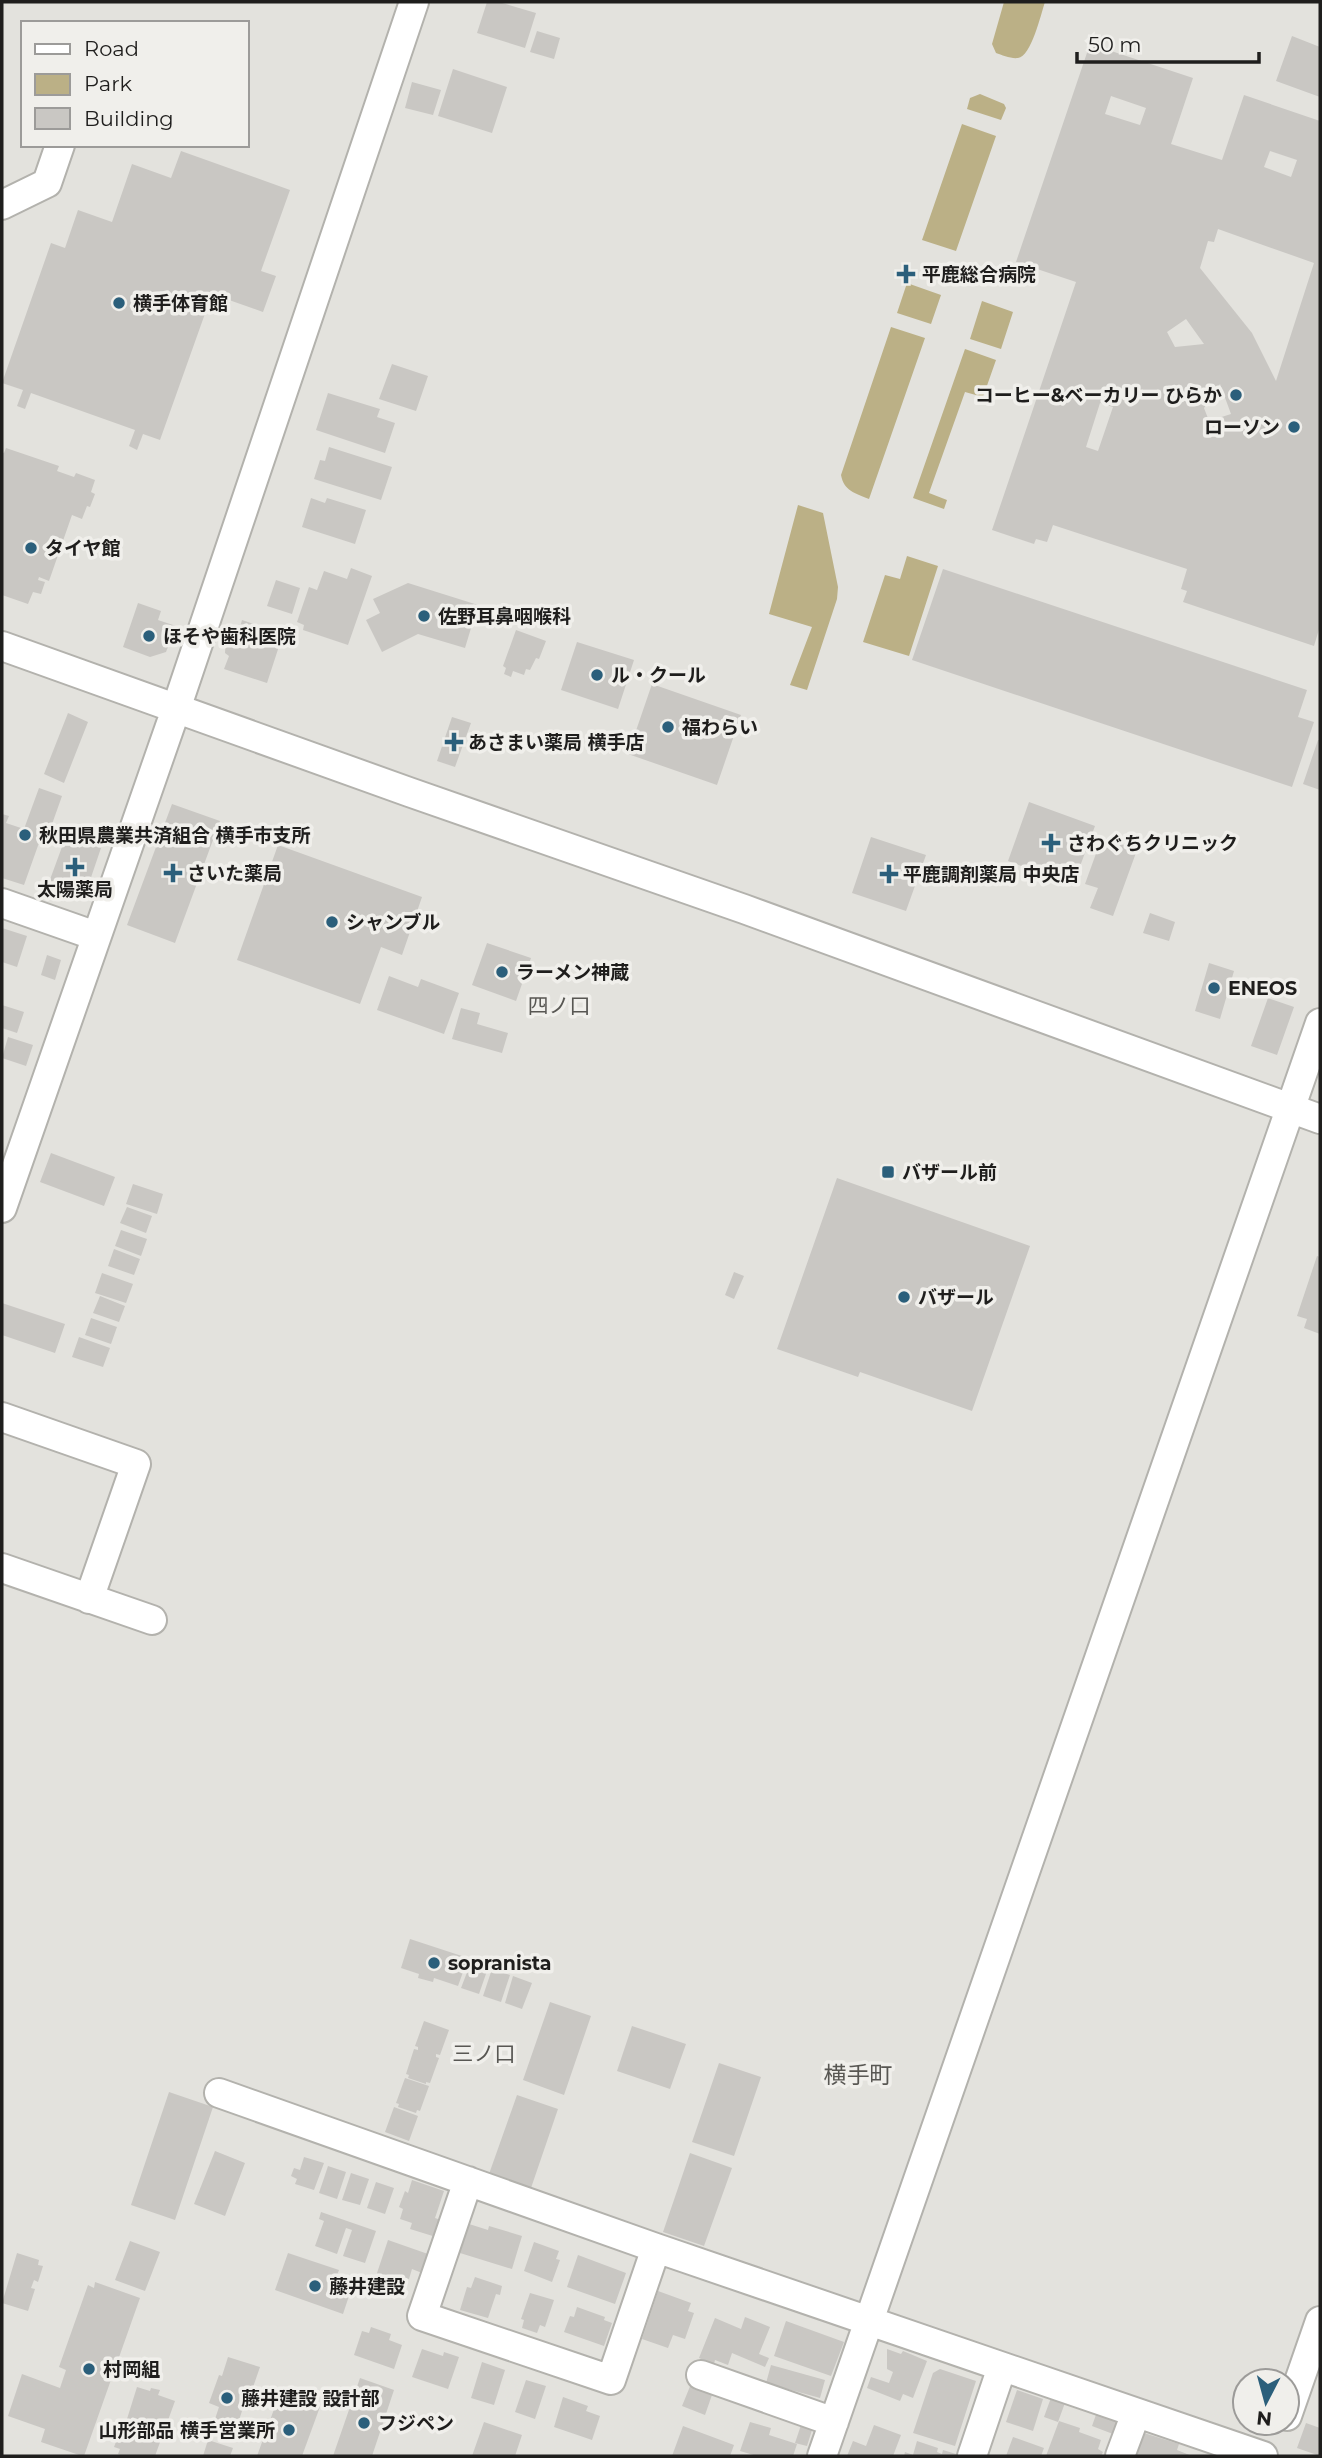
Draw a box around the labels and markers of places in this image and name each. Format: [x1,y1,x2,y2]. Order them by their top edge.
place label: 平鹿総合病院 [922,263,1036,286]
marker: 平鹿総合病院 [896,264,916,284]
place label: 横手体育館 [133,292,228,315]
marker: 横手体育館 [111,295,127,311]
place label: コーヒー&ベーカリー ひらか [975,384,1222,407]
marker: コーヒー&ベーカリー ひらか [1228,387,1244,403]
place label: ローソン [1204,416,1280,439]
marker: ローソン [1286,419,1302,435]
place label: タイヤ館 [45,537,120,560]
marker: タイヤ館 [23,540,39,556]
place label: 佐野耳鼻咽喉科 [438,605,571,628]
marker: 佐野耳鼻咽喉科 [416,608,432,624]
place label: ほそや歯科医院 [163,625,296,648]
marker: ほそや歯科医院 [141,628,157,644]
place label: ル・クール [611,664,706,687]
marker: ル・クール [589,667,605,683]
place label: 福わらい [682,716,758,739]
marker: 福わらい [660,719,676,735]
place label: あさまい薬局 横手店 [468,731,644,754]
marker: あさまい薬局 横手店 [446,734,462,750]
place label: 秋田県農業共済組合 横手市支所 [39,824,310,847]
marker: 秋田県農業共済組合 横手市支所 [17,827,33,843]
place label: さわぐちクリニック [1067,832,1238,855]
marker: さわぐちクリニック [1041,833,1061,853]
marker: 太陽薬局 [67,859,83,875]
place label: さいた薬局 [187,862,282,885]
place label: 平鹿調剤薬局 中央店 [903,863,1079,886]
marker: さいた薬局 [165,865,181,881]
marker: 平鹿調剤薬局 中央店 [881,866,897,882]
place label: 太陽薬局 [37,878,113,901]
place label: シャンブル [346,911,440,934]
marker: シャンブル [324,914,340,930]
place label: ラーメン神蔵 [516,961,629,984]
marker: ラーメン神蔵 [494,964,510,980]
place label: ENEOS [1228,977,1297,1000]
marker: ENEOS [1206,980,1222,996]
place label: バザール前 [902,1161,997,1184]
marker: バザール前 [880,1164,896,1180]
place label: バザール [918,1286,994,1309]
marker: バザール [896,1289,912,1305]
place label: sopranista [448,1952,551,1975]
marker: sopranista [426,1955,442,1971]
place label: 藤井建設 [329,2275,405,2298]
marker: 藤井建設 [307,2278,323,2294]
place label: 村岡組 [103,2358,160,2381]
marker: 村岡組 [81,2361,97,2377]
place label: 藤井建設 設計部 [241,2387,379,2410]
marker: 藤井建設 設計部 [219,2390,235,2406]
place label: フジペン [378,2412,454,2435]
marker: フジペン [356,2415,372,2431]
place label: 山形部品 横手営業所 [99,2419,275,2442]
marker: 山形部品 横手営業所 [281,2422,297,2438]

